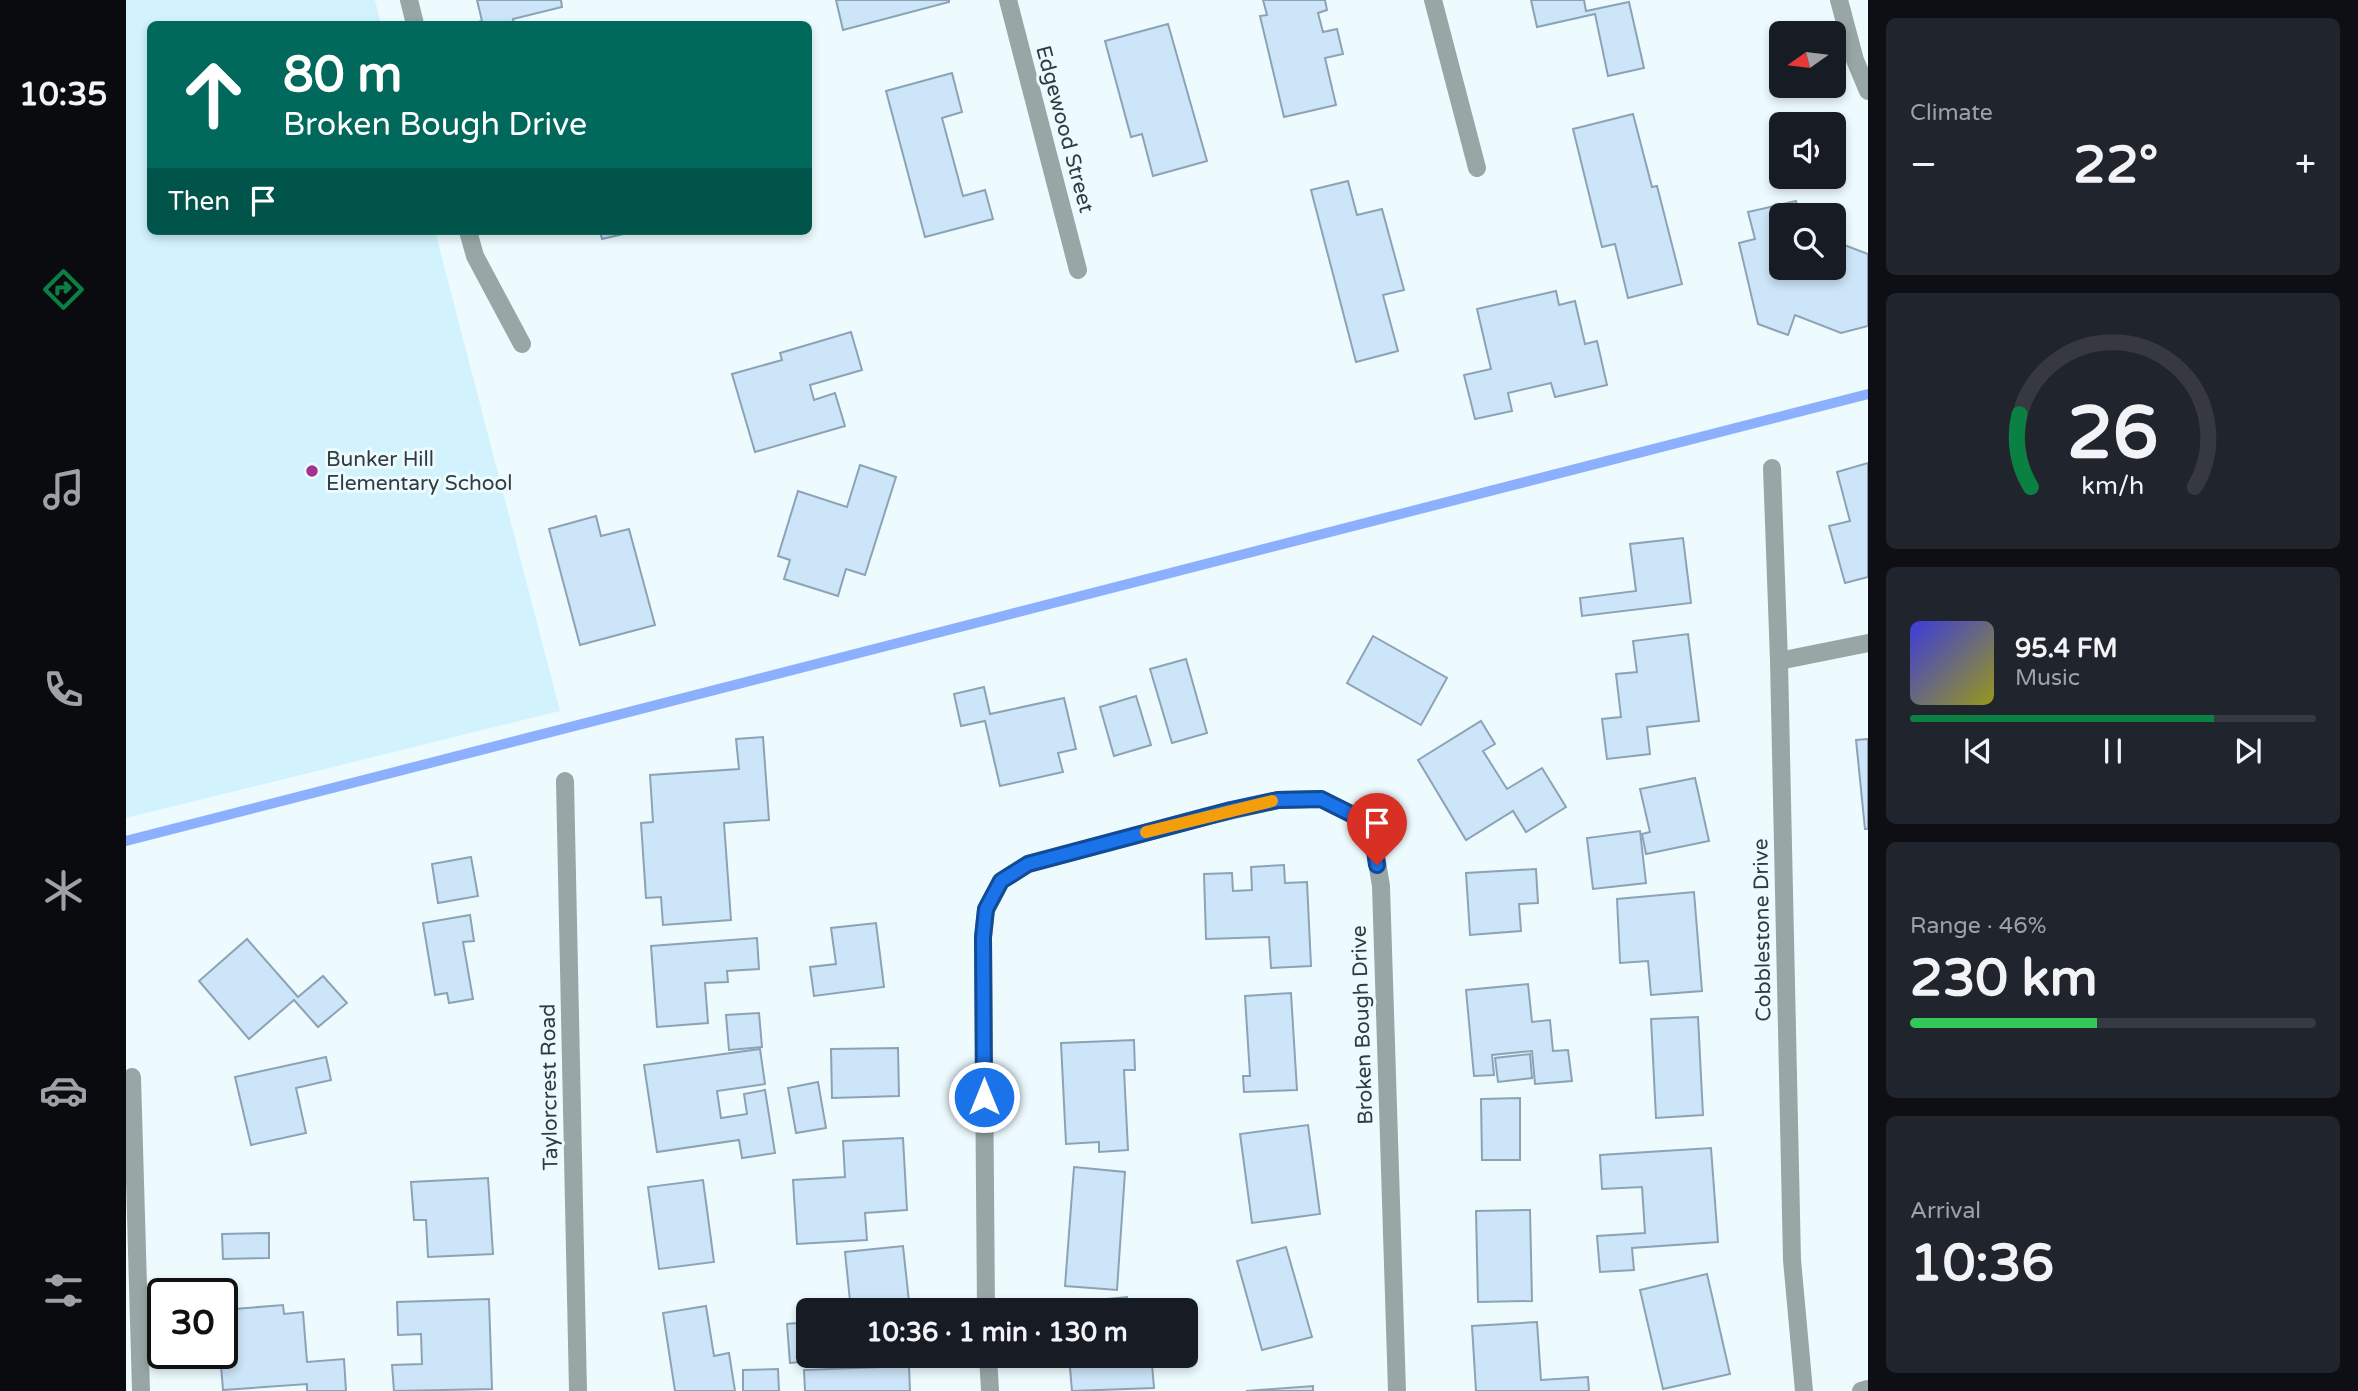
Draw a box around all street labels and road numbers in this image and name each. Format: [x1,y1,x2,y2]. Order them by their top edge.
street label: Edgewood Street [1030,43,1099,216]
street label: Cobblestone Drive [1748,838,1777,1022]
street label: Broken Bough Drive [1347,925,1378,1125]
street label: Taylorcrest Road [536,1003,563,1171]

